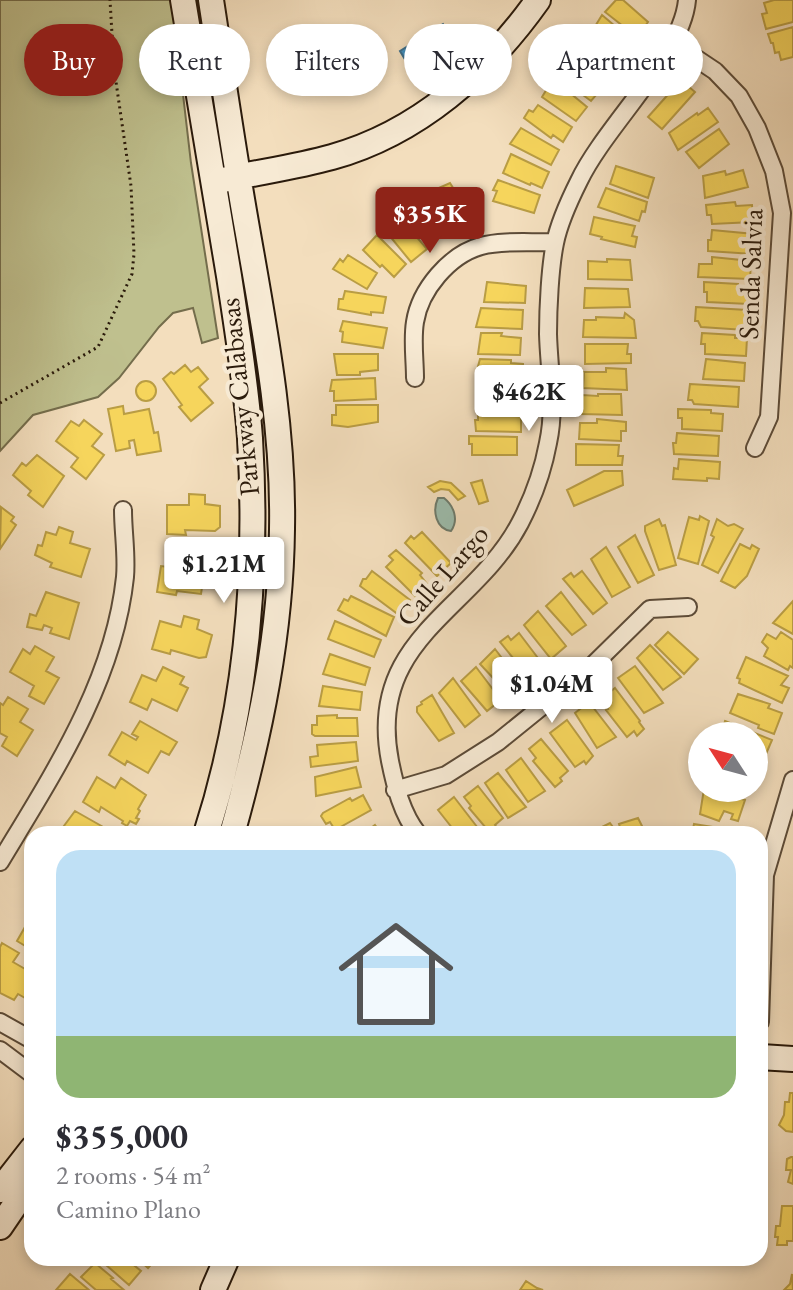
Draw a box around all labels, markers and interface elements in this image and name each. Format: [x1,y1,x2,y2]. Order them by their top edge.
chip: Buy [24,24,123,96]
chip: Rent [139,24,250,96]
chip: Filters [266,24,388,96]
chip: New [404,24,512,96]
chip: Apartment [528,24,703,96]
pin: $355K [374,187,486,255]
text: $355K [393,196,467,230]
street label: Senda Salvia [730,207,770,340]
street label: Parkway Calabasas [211,296,267,498]
pin: $462K [473,365,585,433]
text: $462K [492,374,566,408]
street label: Calle Largo [388,516,496,634]
pin: $1.21M [159,537,289,605]
text: $1.21M [182,546,266,580]
pin: $1.04M [487,657,617,725]
text: $1.04M [510,666,594,700]
north arrow [688,722,768,802]
map controls [688,722,768,802]
icon: home [324,902,468,1046]
text: $355,000 [56,1114,188,1158]
text: 2 rooms · 54 m² [56,1158,211,1192]
text: Camino Plano [56,1192,201,1226]

